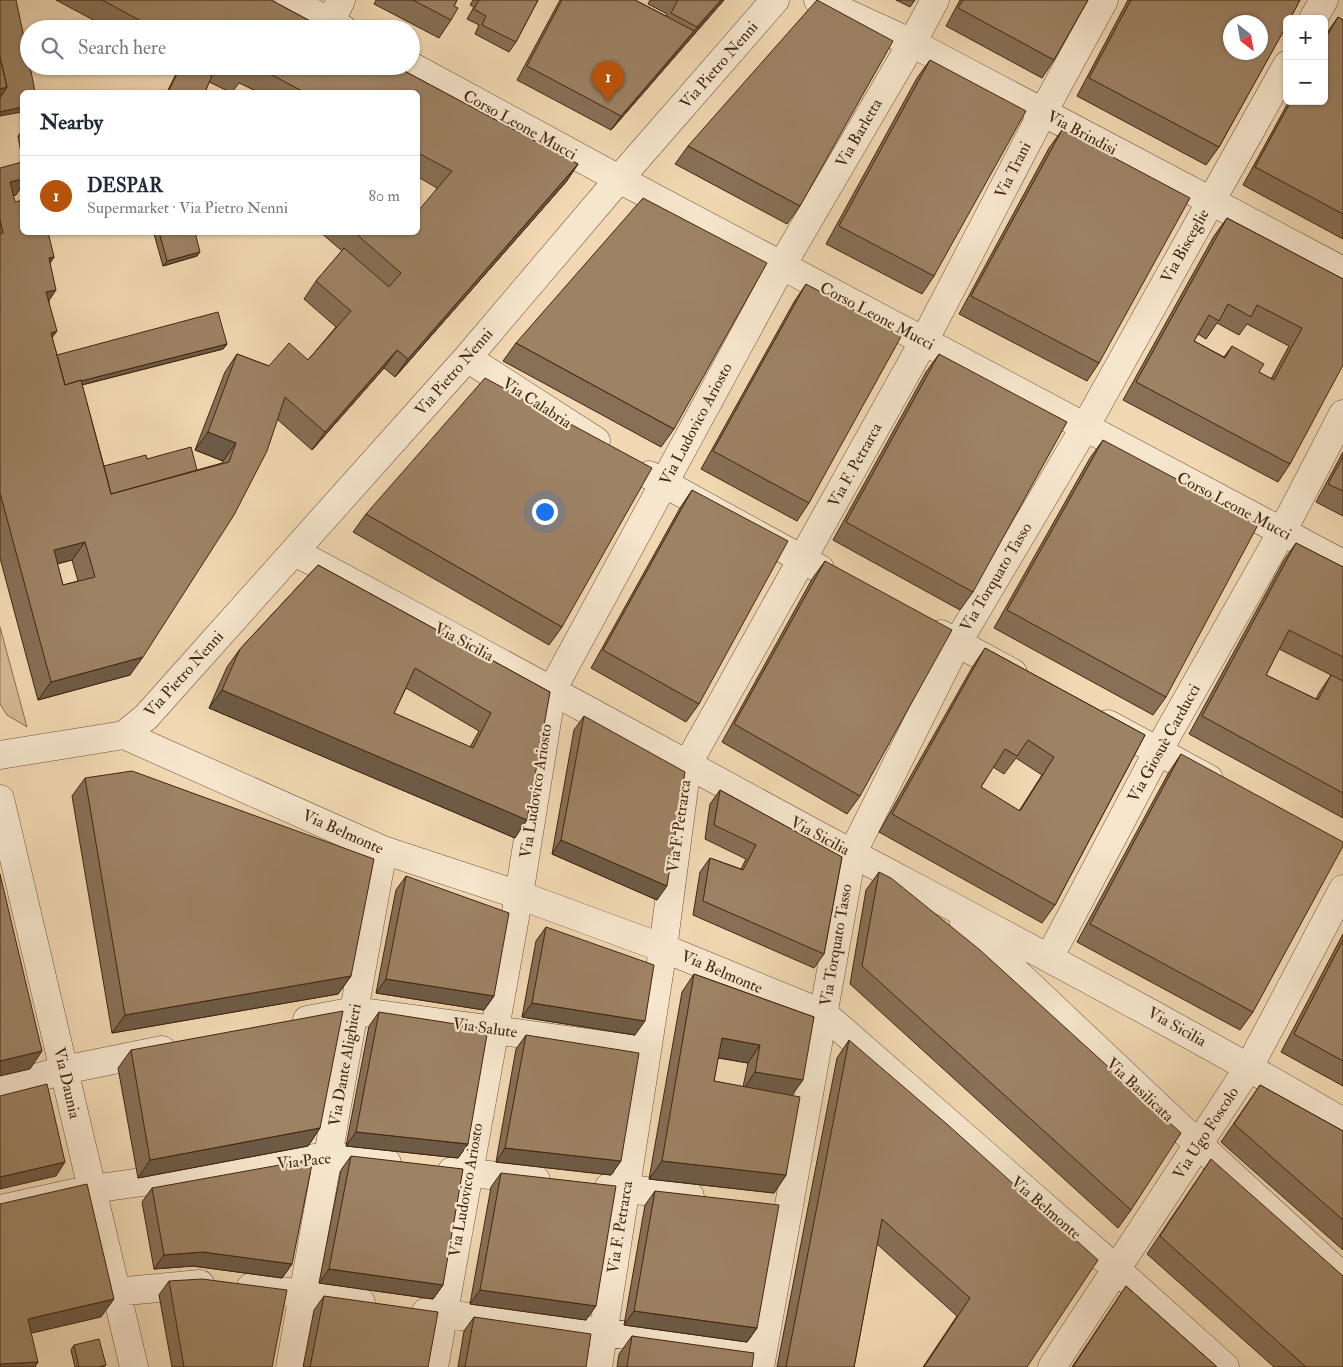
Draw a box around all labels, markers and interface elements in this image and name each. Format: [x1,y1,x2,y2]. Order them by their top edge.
north arrow [1223,15,1268,60]
map controls [1283,15,1328,105]
button: + [1283,15,1328,60]
street label: Via Pietro Nenni [676,17,762,113]
search box [20,20,420,75]
icon: search [38,34,66,62]
text: Search here [78,36,166,60]
button: − [1283,60,1328,105]
pin: 1 [592,61,624,102]
street label: Corso Leone Mucci [460,86,580,164]
street label: Via Barletta [831,95,887,171]
street label: Via Brindisi [1044,106,1120,160]
text: Nearby [40,109,103,136]
street label: Via Trani [990,138,1036,202]
text: DESPAR [87,174,163,198]
text: 1 [53,186,59,206]
text: 80 m [369,186,400,206]
text: Supermarket · Via Pietro Nenni [87,198,288,218]
street label: Via Bisceglie [1156,205,1214,287]
street label: Corso Leone Mucci [816,277,938,355]
street label: Via Pietro Nenni [411,324,497,420]
street label: Via Ludovico Ariosto [655,359,737,489]
street label: Via Calabria [498,373,576,433]
street label: Via F. Petrarca [824,419,887,511]
street label: Corso Leone Mucci [1173,467,1295,545]
your location [532,499,558,525]
street label: Via Torquato Tasso [956,519,1037,635]
street label: Via Sicilia [431,618,497,666]
street label: Via Pietro Nenni [140,627,228,721]
street label: Via Giosuè Carducci [1123,680,1205,806]
street label: Via Ludovico Ariosto [516,722,557,860]
street label: Via F. Petrarca [663,778,695,874]
street label: Via Belmonte [299,805,387,859]
street label: Via Sicilia [787,812,853,860]
street label: Via Torquato Tasso [815,882,857,1008]
street label: Via Belmonte [678,946,766,998]
street label: Via Dante Alighieri [324,1002,366,1128]
street label: Via Sicilia [1144,1003,1210,1051]
street label: Via Salute [451,1014,519,1042]
street label: Via Daunia [49,1045,85,1121]
street label: Via Basilicata [1102,1054,1178,1127]
street label: Via Ugo Foscolo [1169,1083,1243,1183]
street label: Via Ludovico Ariosto [444,1121,488,1259]
street label: Via Pace [276,1148,332,1174]
street label: Via Belmonte [1007,1172,1086,1244]
street label: Via F. Petrarca [603,1179,637,1275]

